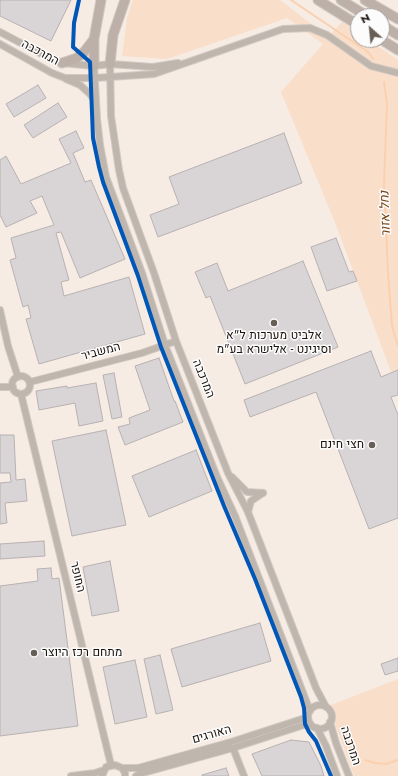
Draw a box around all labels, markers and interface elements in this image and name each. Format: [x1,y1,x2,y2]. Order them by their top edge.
north arrow [350,8,390,48]
text: N [357,9,373,27]
street label: המרכבה [19,37,61,69]
water label: נחל אזור [377,191,395,237]
marker: אלביט מערכות ל"א וסיגינט - אלישרא בע"מ [269,318,279,328]
place label: אלביט מערכות ל"א וסיגינט - אלישרא בע"מ [216,329,332,357]
street label: המשביר [80,340,122,364]
street label: המרכבה [189,358,217,400]
place label: חצי חינם [320,438,364,452]
marker: חצי חינם [367,440,377,450]
street label: החופר [66,560,88,594]
place label: מתחם רכז היוצר [42,646,122,660]
marker: מתחם רכז היוצר [29,648,39,658]
street label: האורגים [191,723,233,747]
street label: המרכבה [337,725,363,767]

